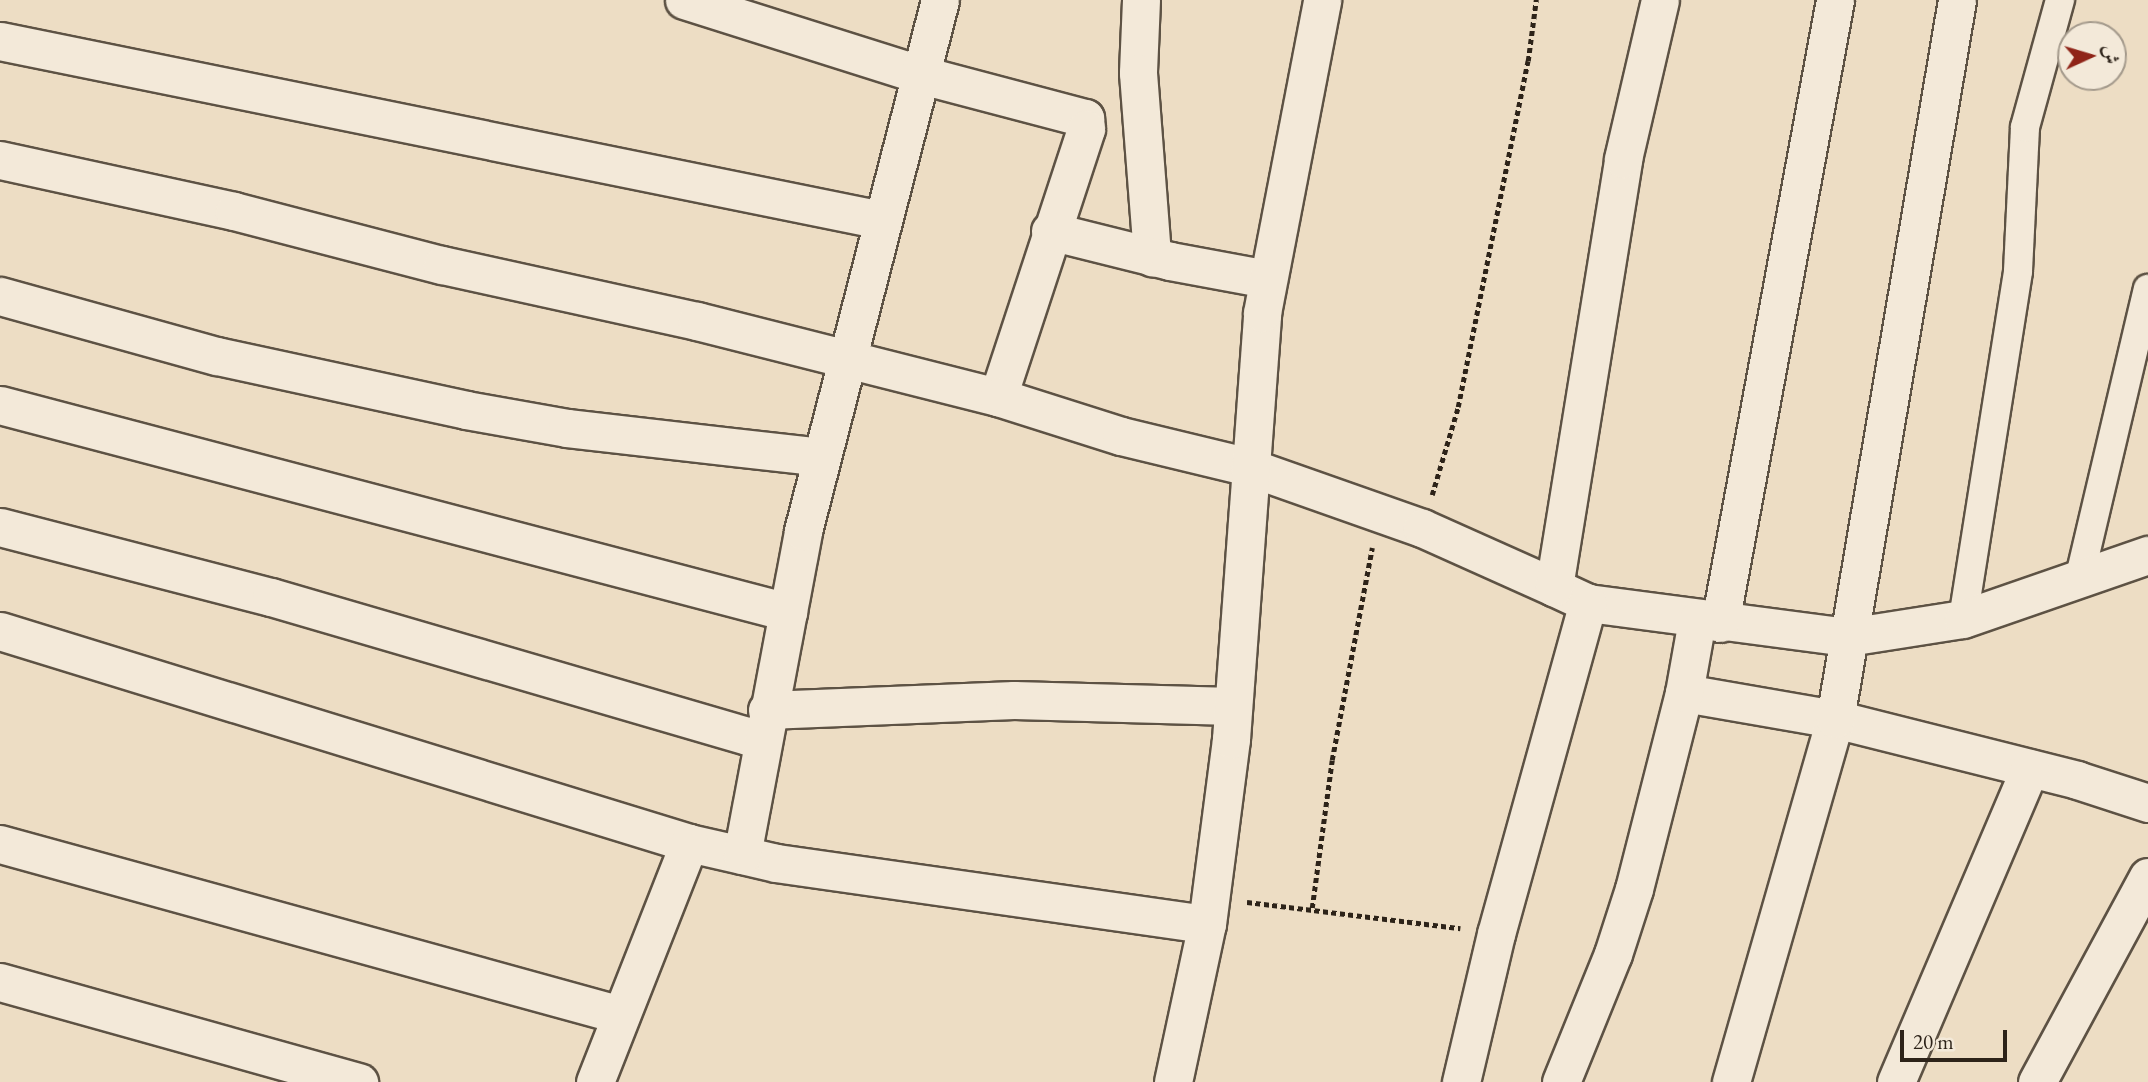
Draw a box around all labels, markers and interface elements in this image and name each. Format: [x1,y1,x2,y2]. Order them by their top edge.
north arrow [2057,21,2127,91]
text: ش [2098,44,2125,65]
scale bar [1903,1016,2010,1060]
text: 20 m [1913,1028,1954,1055]

